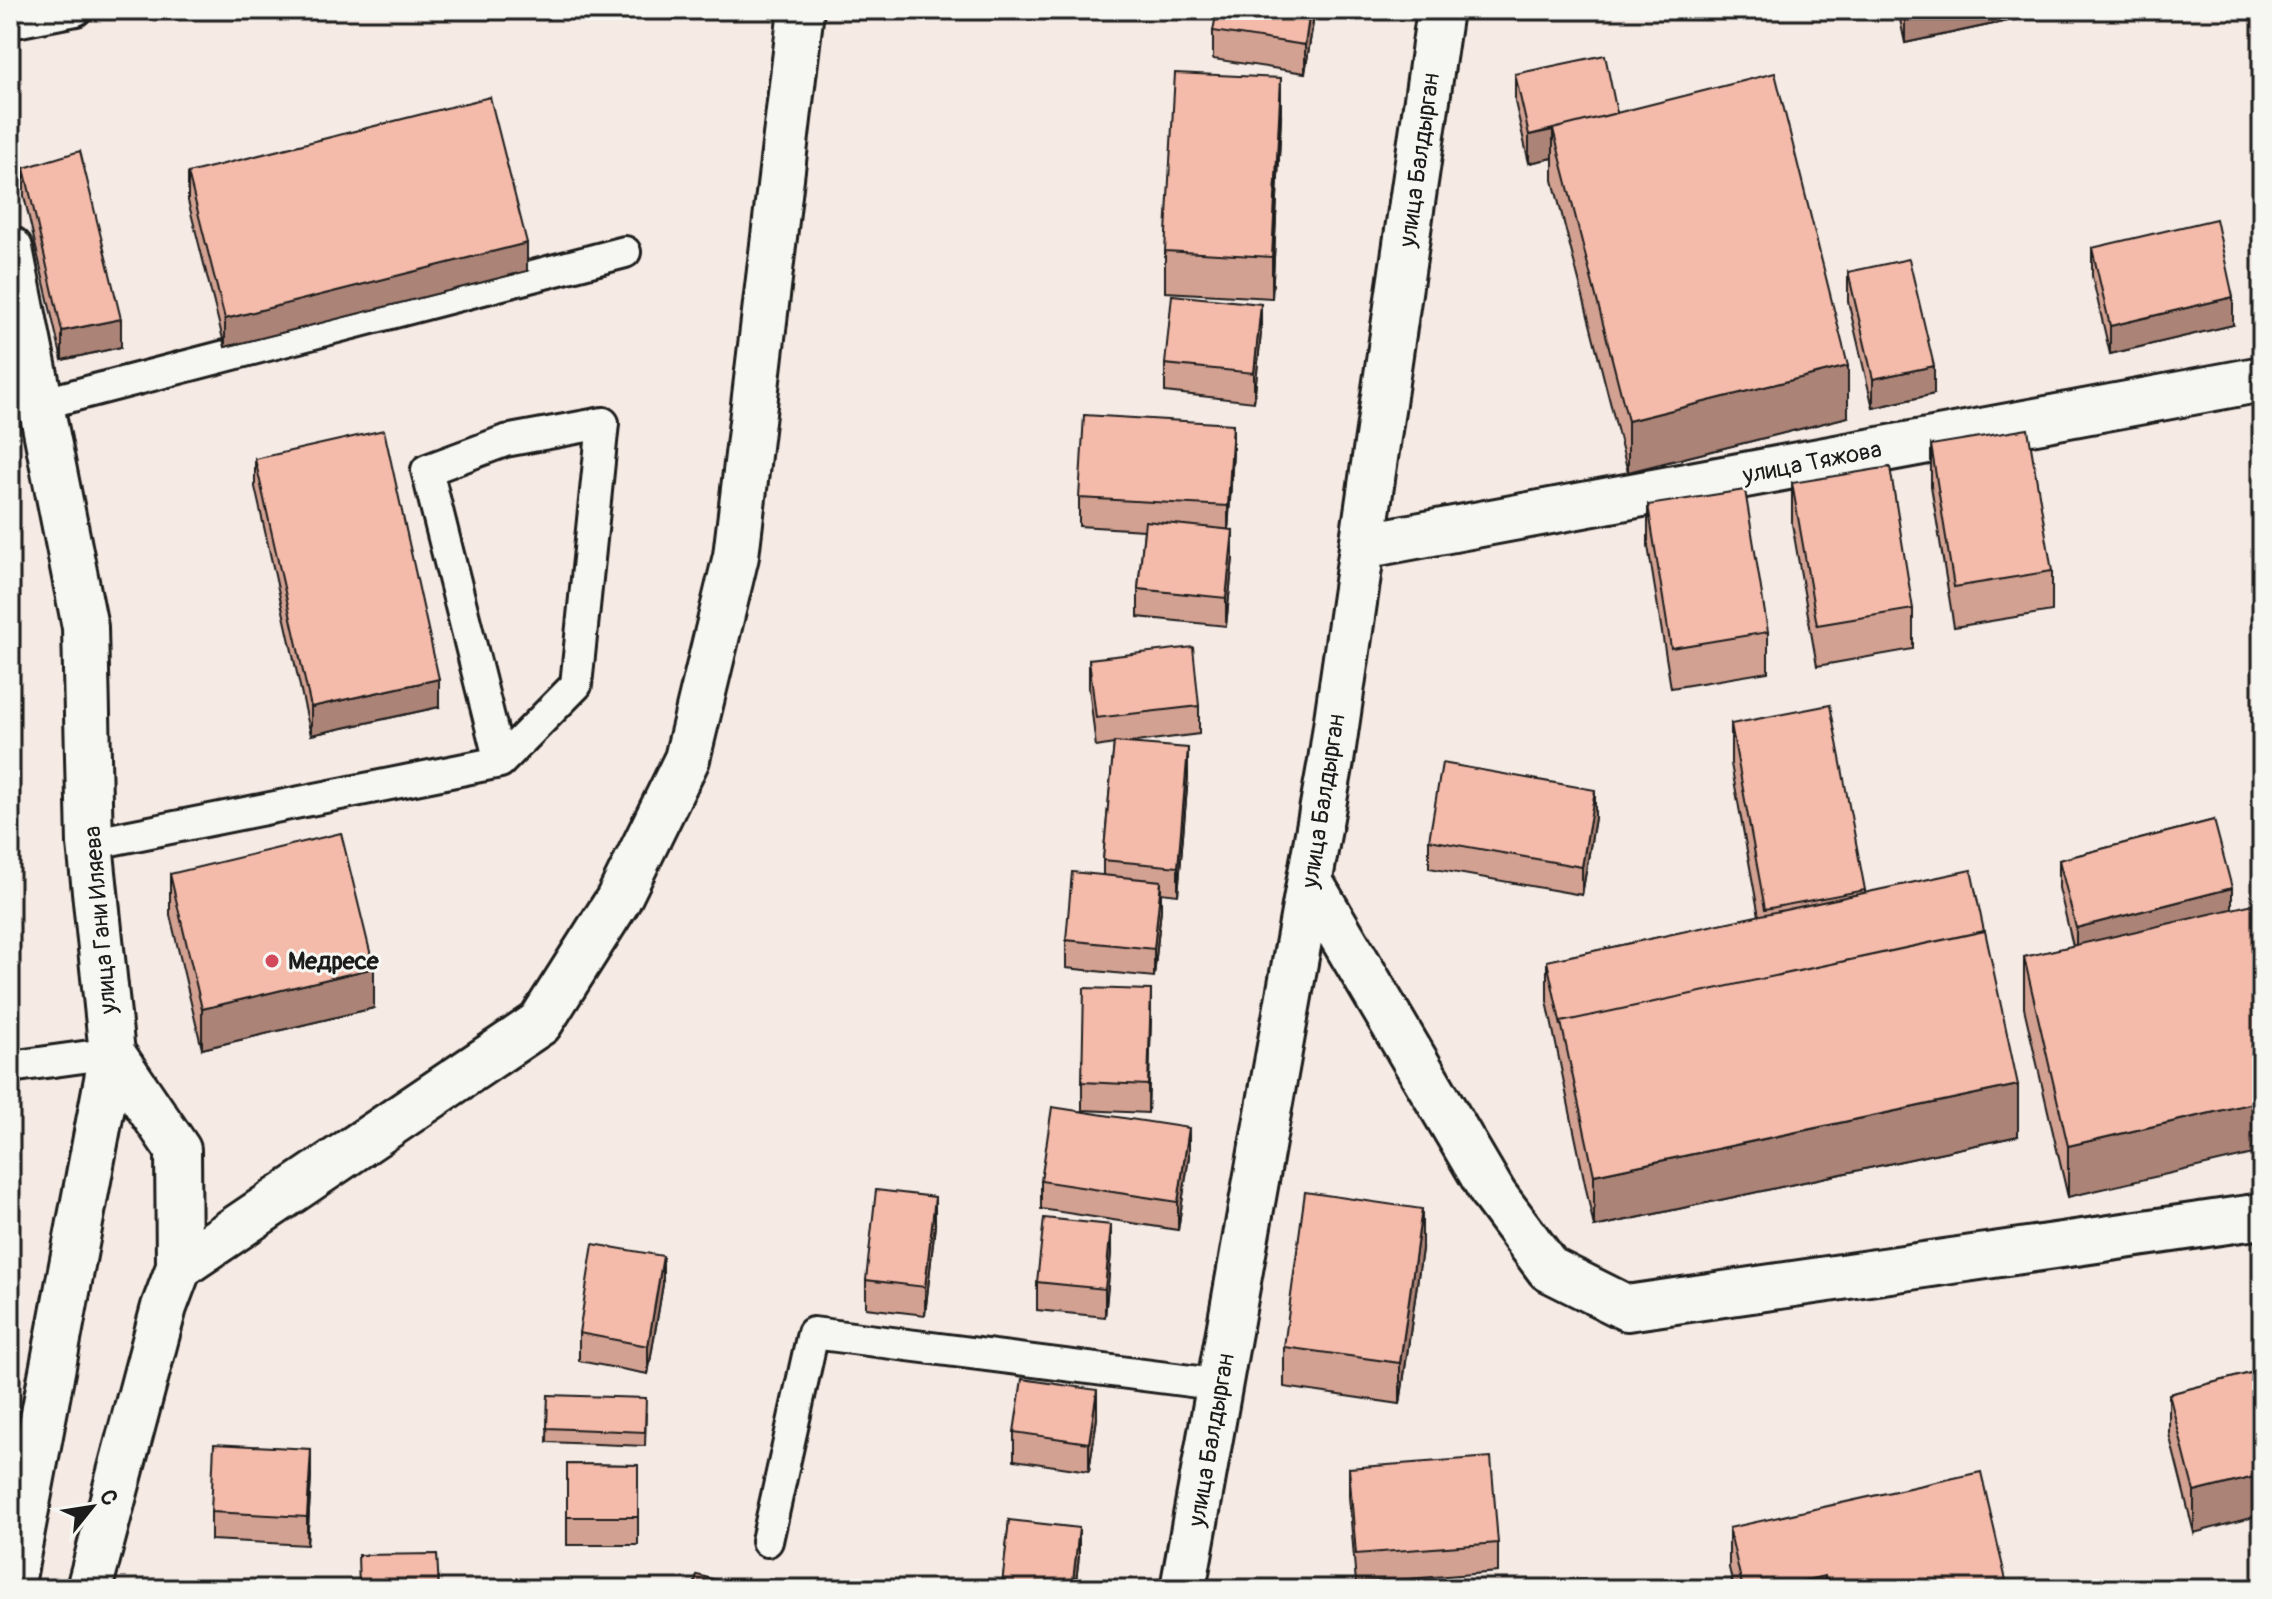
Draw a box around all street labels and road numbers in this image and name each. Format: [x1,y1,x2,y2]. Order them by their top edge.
street label: улица Балдырган [1393,71,1446,250]
street label: улица Тяжова [1739,435,1884,490]
street label: улица Балдырган [1295,712,1352,891]
street label: улица Гани Иляева [78,825,123,1016]
street label: улица Балдырган [1182,1351,1241,1530]

